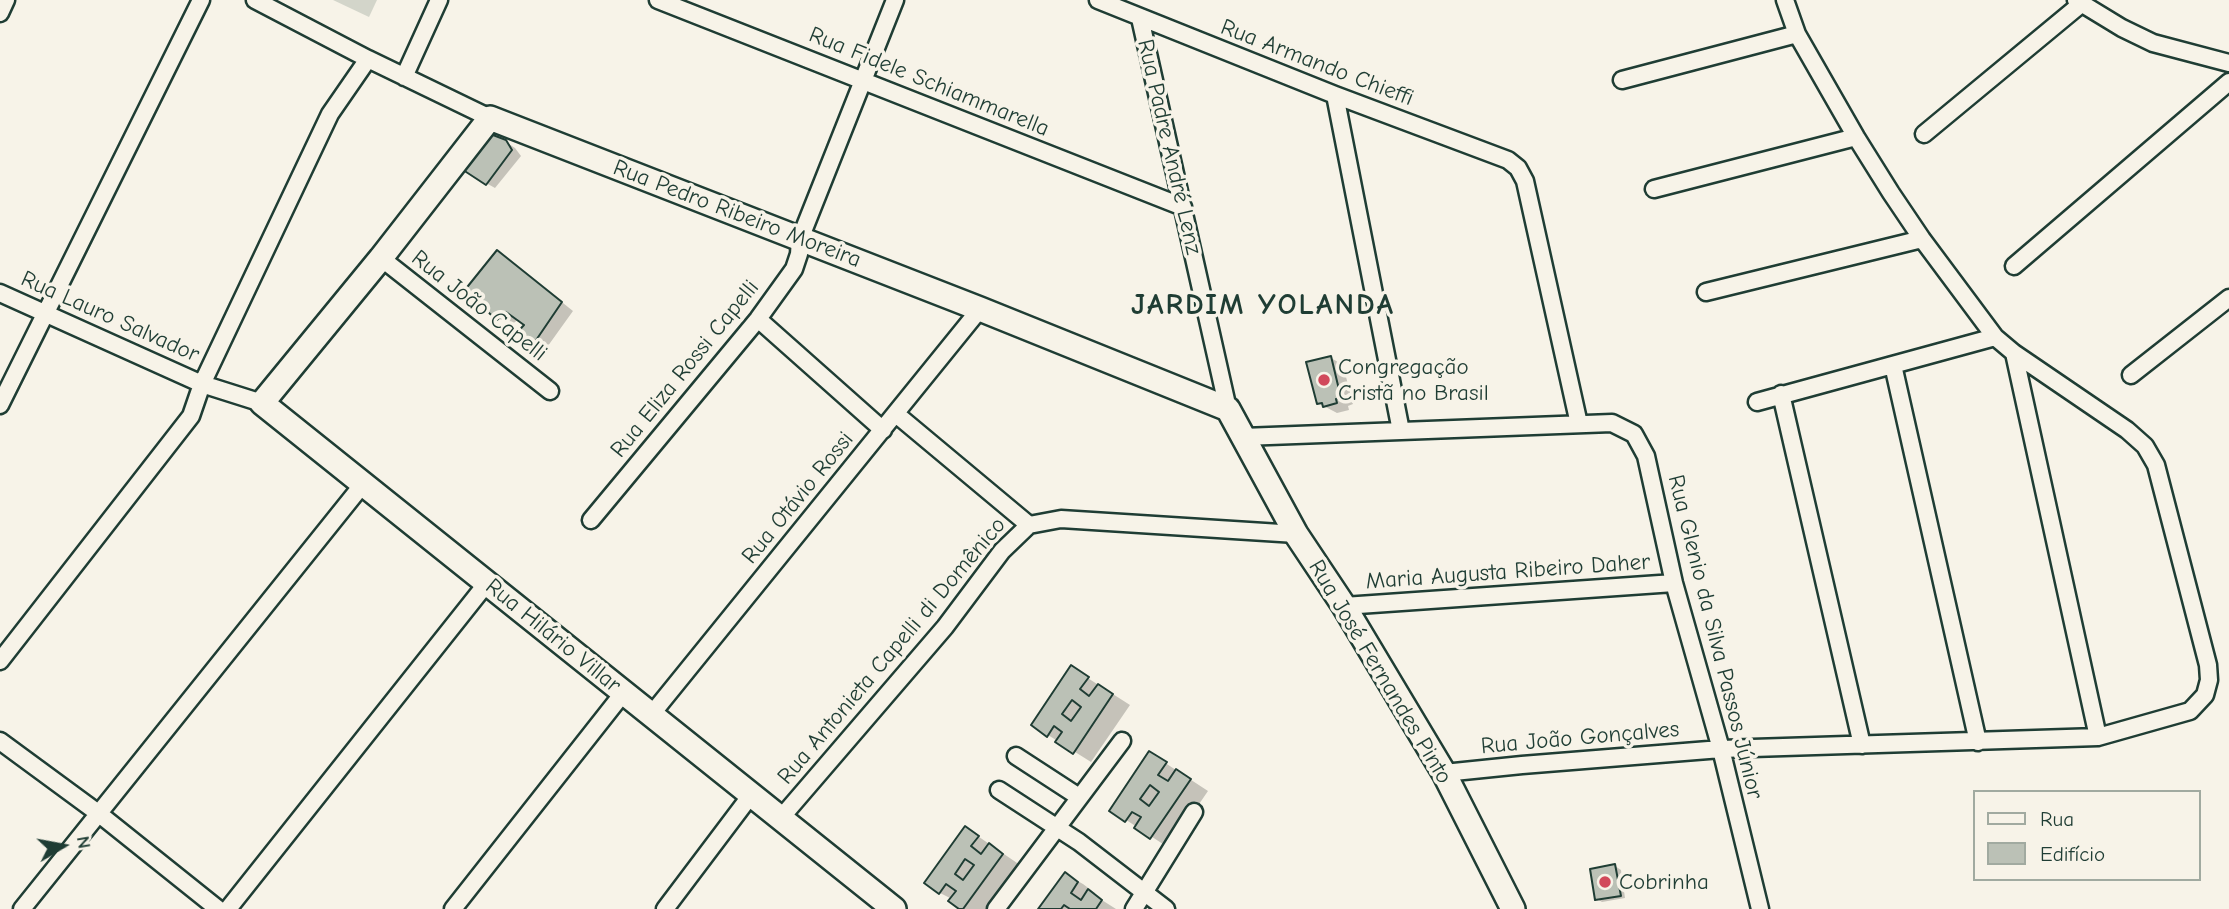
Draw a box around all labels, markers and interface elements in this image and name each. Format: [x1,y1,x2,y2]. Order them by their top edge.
street label: Rua Armando Chieffi [1217,13,1417,113]
street label: Rua Fidele Schiammarella [805,21,1053,143]
street label: Rua Padre André Lenz [1131,37,1207,257]
street label: Rua Pedro Ribeiro Moreira [609,154,865,274]
street label: Rua João Capelli [406,245,552,367]
street label: Rua Lauro Salvador [16,265,204,369]
street label: Rua Eliza Rossi Capelli [605,275,765,463]
district label: JARDIM YOLANDA [1133,288,1393,324]
place label: Congregação Cristã no Brasil [1338,353,1489,407]
marker: Congregação Cristã no Brasil [1316,372,1332,388]
street label: Rua Otávio Rossi [736,426,860,570]
street label: Rua Glenio da Silva Passos Júnior [1661,472,1769,802]
street label: Rua Antonieta Capelli di Domênico [772,512,1012,790]
street label: Maria Augusta Ribeiro Daher [1365,548,1651,596]
street label: Rua José Fernandes Pinto [1302,555,1458,789]
street label: Rua Hilário Villar [480,573,626,699]
street label: Rua João Gonçalves [1480,716,1680,760]
legend [1974,790,2201,881]
text: Rua [2040,807,2074,831]
north arrow [28,811,98,881]
text: N [72,834,96,850]
text: Edifício [2040,842,2105,866]
place label: Cobrinha [1619,868,1709,896]
marker: Cobrinha [1597,874,1613,890]

